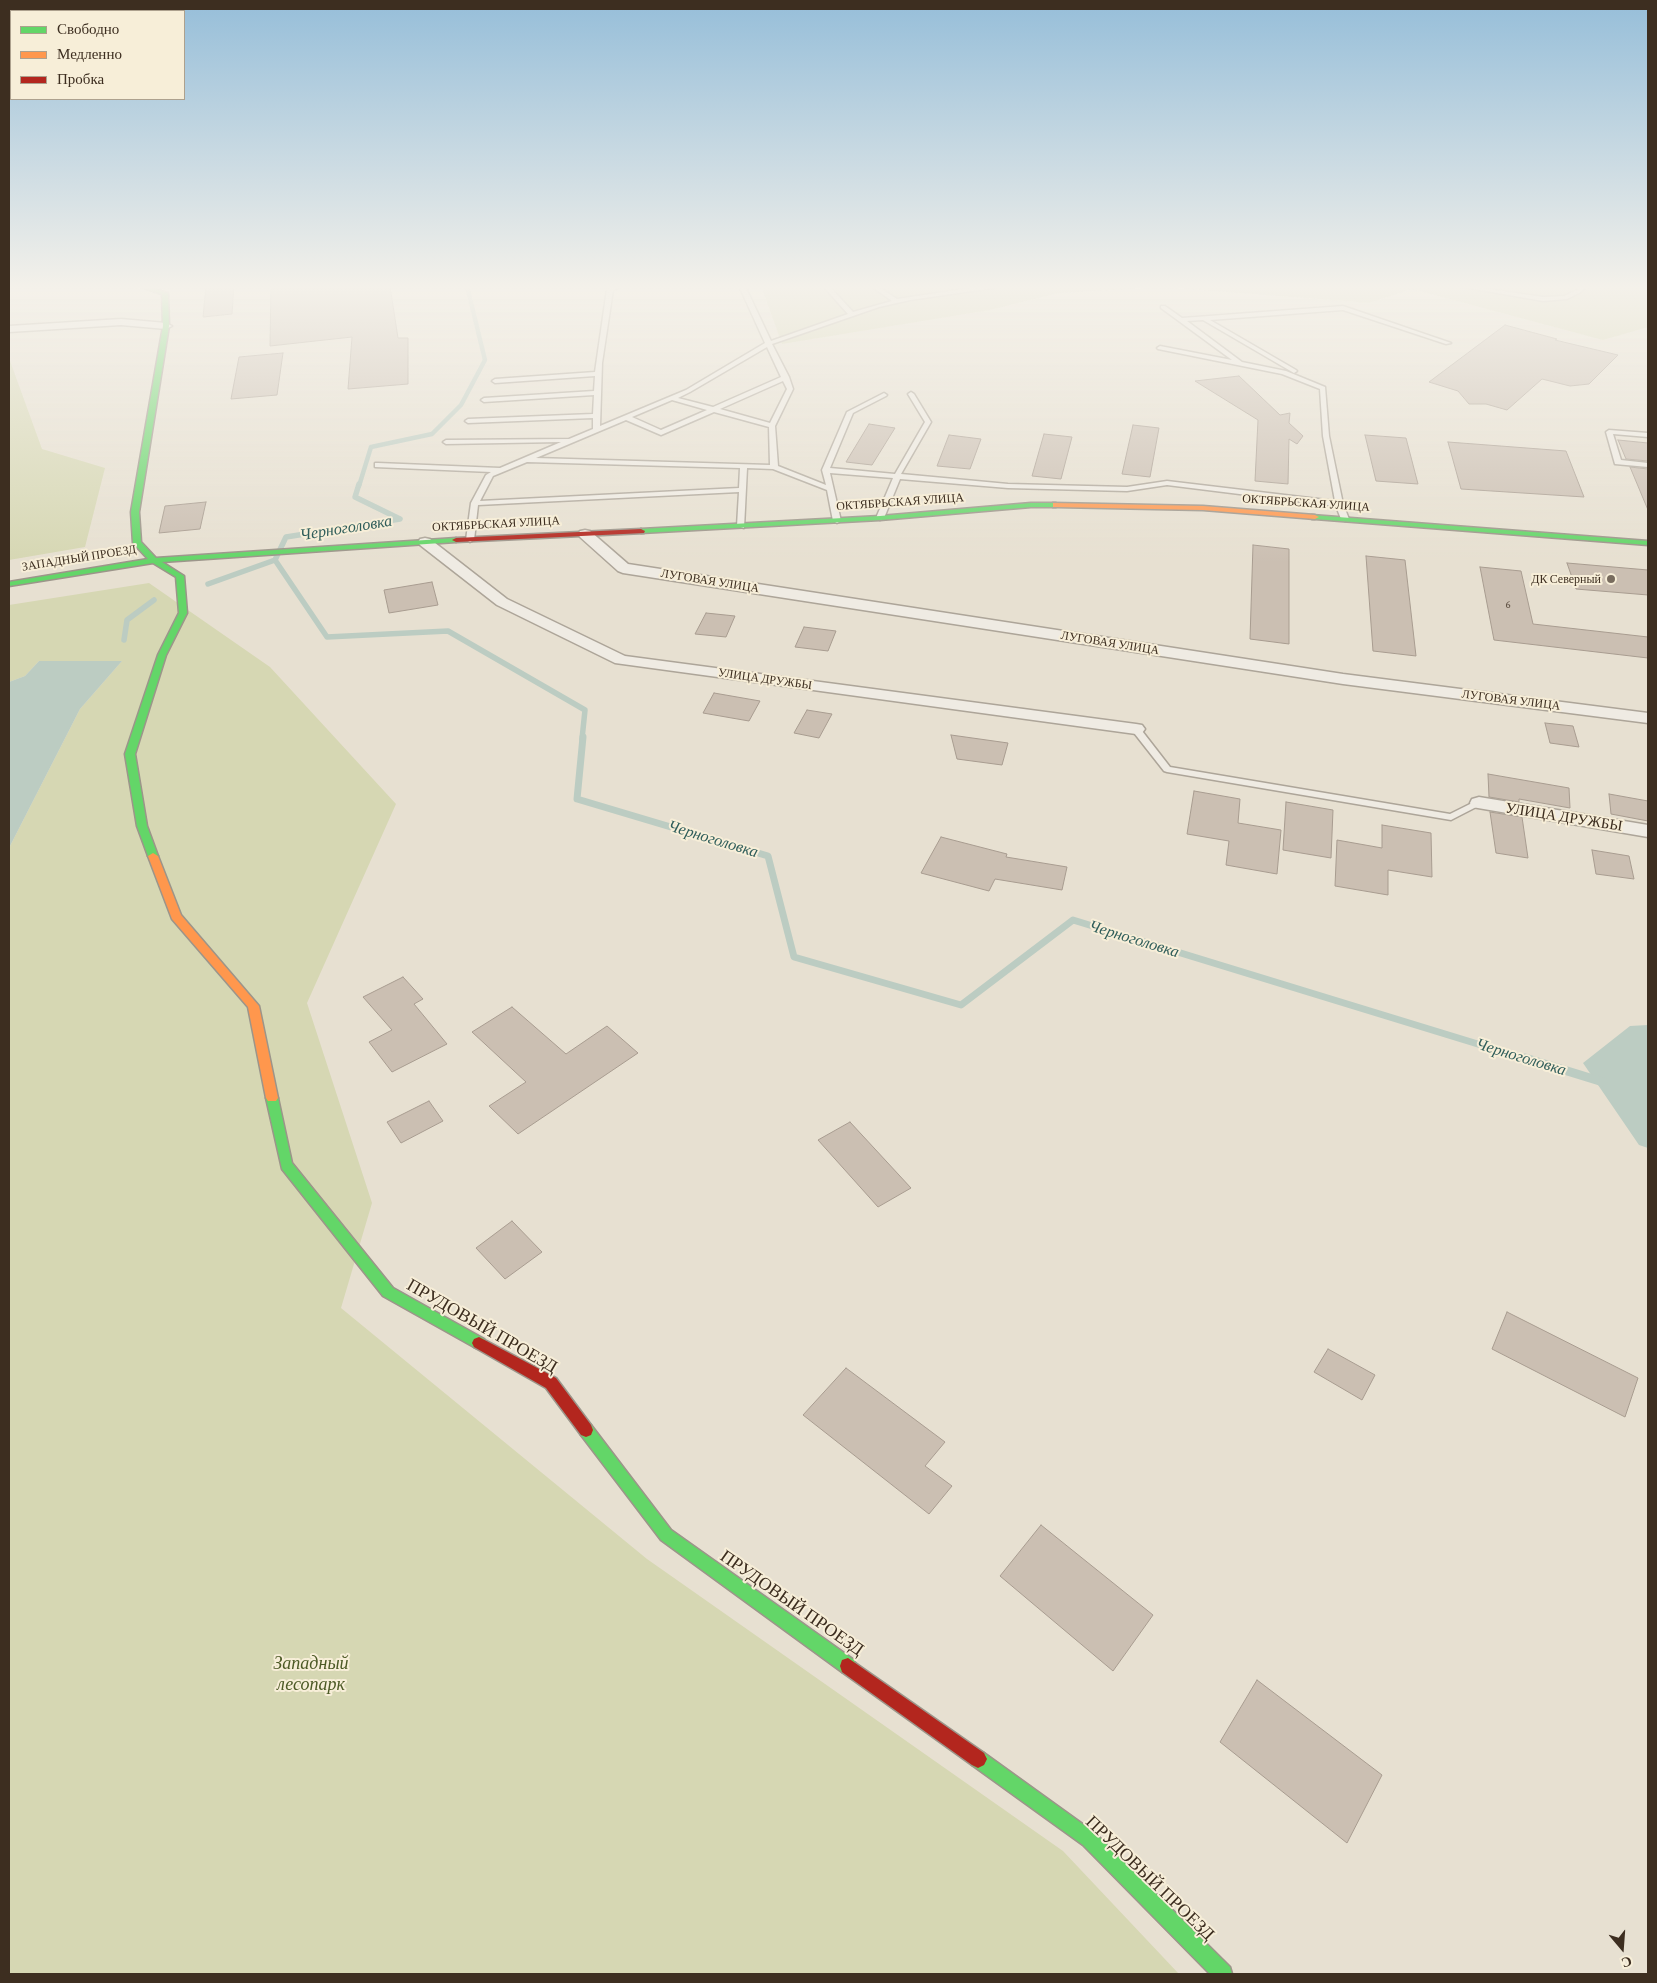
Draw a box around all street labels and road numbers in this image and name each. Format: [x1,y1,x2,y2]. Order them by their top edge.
street label: ОКТЯБРЬСКАЯ УЛИЦА [836,490,964,514]
street label: ОКТЯБРЬСКАЯ УЛИЦА [1242,491,1370,515]
street label: ОКТЯБРЬСКАЯ УЛИЦА [432,513,560,535]
street label: ЗАПАДНЫЙ ПРОЕЗД [21,542,137,574]
street label: ЛУГОВАЯ УЛИЦА [660,566,760,596]
street label: ЛУГОВАЯ УЛИЦА [1060,628,1160,658]
street label: УЛИЦА ДРУЖБЫ [717,665,813,693]
street label: ЛУГОВАЯ УЛИЦА [1461,687,1561,713]
street label: УЛИЦА ДРУЖБЫ [1504,799,1624,835]
street label: ПРУДОВЫЙ ПРОЕЗД [403,1274,561,1378]
street label: ПРУДОВЫЙ ПРОЕЗД [716,1545,868,1661]
street label: ПРУДОВЫЙ ПРОЕЗД [1081,1811,1219,1945]

